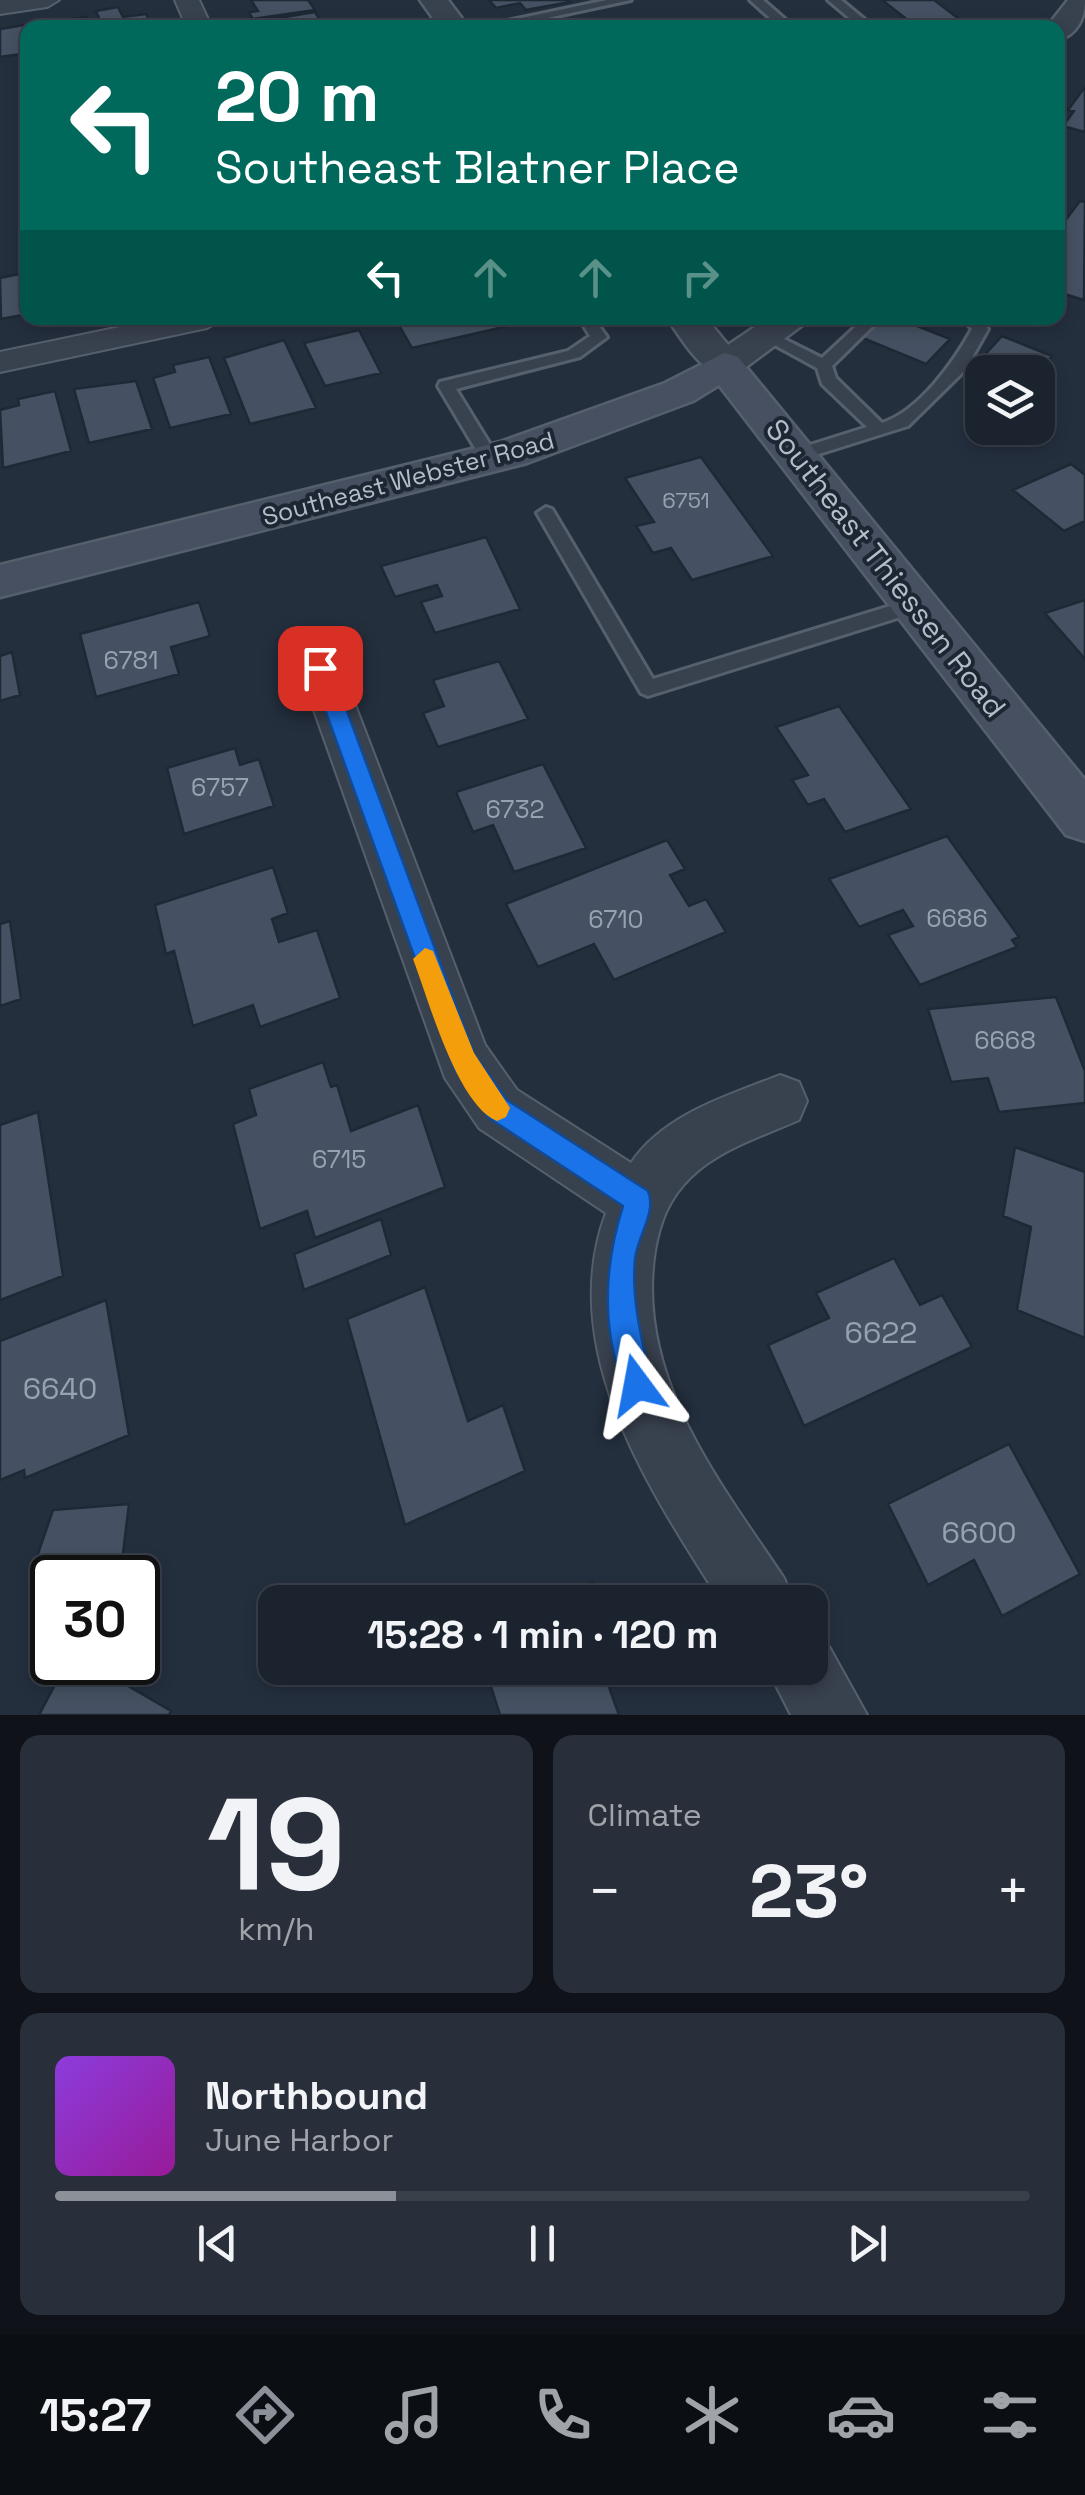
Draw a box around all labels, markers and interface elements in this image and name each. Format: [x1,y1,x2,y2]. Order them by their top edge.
text: 20 m [215,52,380,141]
icon: left [50,60,180,190]
text: Southeast Blatner Place [215,139,740,196]
icon: left [358,250,413,305]
icon: ahead [463,250,518,305]
icon: ahead [568,250,623,305]
icon: right [673,250,728,305]
map controls [965,355,1055,445]
button: layers [965,355,1055,445]
street label: Southeast Thiessen Road [757,411,1015,725]
street label: Southeast Webster Road [258,424,558,532]
house number: 6751 [662,486,710,514]
pin [278,626,363,711]
icon: arrive [293,641,348,696]
house number: 6781 [104,644,159,676]
house number: 6757 [191,771,249,803]
house number: 6732 [485,793,545,825]
house number: 6686 [926,902,988,934]
house number: 6710 [588,903,644,935]
house number: 6668 [974,1024,1036,1056]
house number: 6715 [312,1143,366,1175]
house number: 6622 [845,1313,917,1352]
position arrow [585,1333,689,1437]
house number: 6640 [23,1369,97,1408]
house number: 6600 [941,1513,1017,1552]
speed limit sign: 30 [30,1555,160,1685]
text: 15:28 · 1 min · 120 m [367,1611,719,1659]
text: 19 [207,1761,346,1927]
text: Climate [588,1795,702,1835]
text: 23° [749,1843,869,1939]
text: − [588,1856,622,1926]
text: + [996,1856,1030,1926]
text: km/h [238,1909,314,1949]
text: Northbound [205,2072,428,2120]
text: June Harbor [205,2120,393,2160]
icon: previous [190,2216,245,2271]
icon: pause [515,2216,570,2271]
icon: next [840,2216,895,2271]
icon: directions [230,2380,300,2450]
icon: music [379,2380,449,2450]
icon: phone [528,2380,598,2450]
icon: climate [677,2380,747,2450]
icon: car [826,2380,896,2450]
icon: filters [975,2380,1045,2450]
text: 15:27 [40,2387,151,2444]

